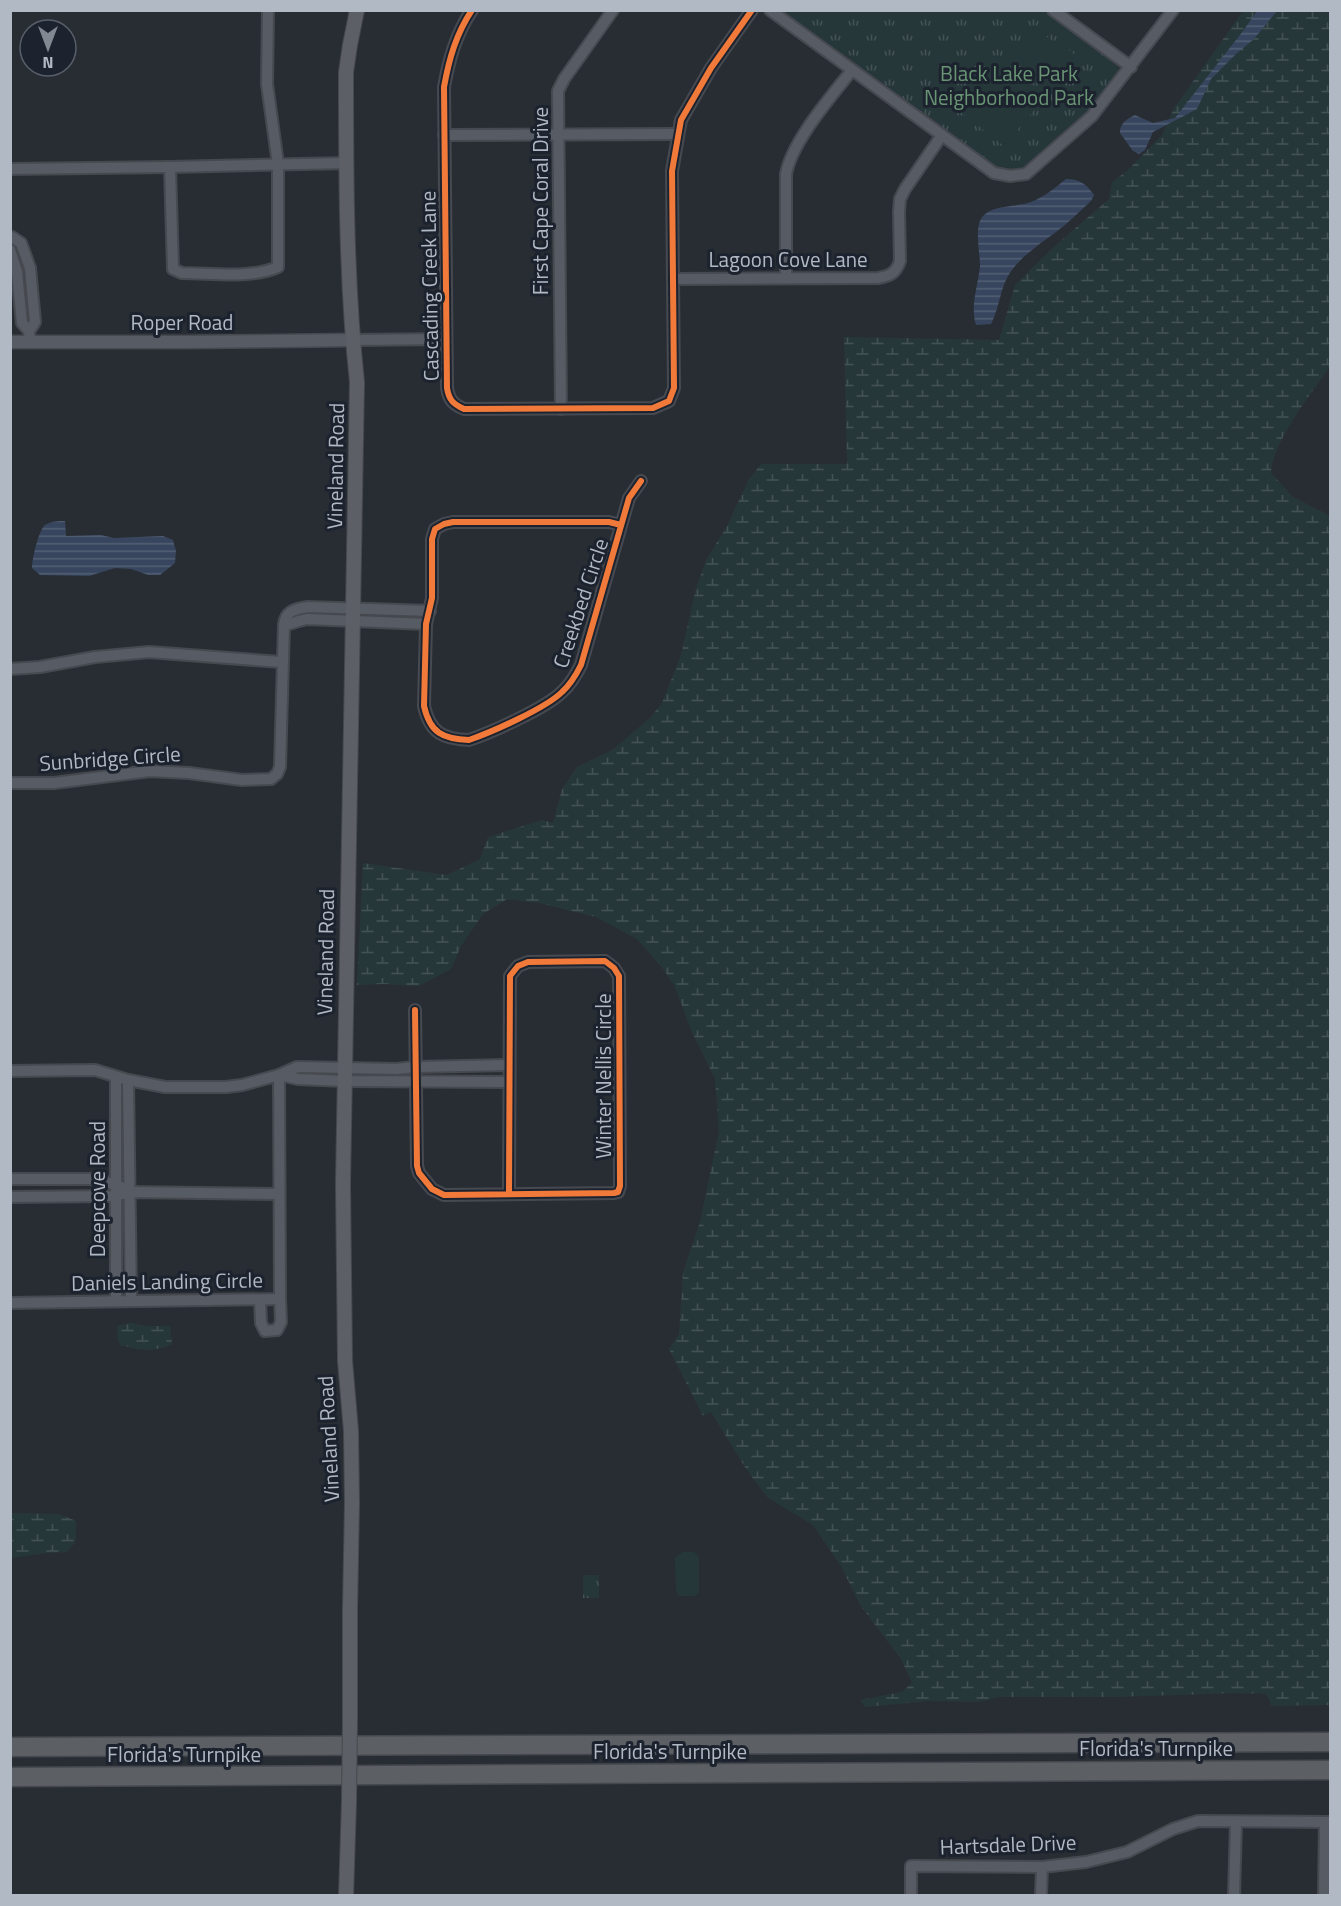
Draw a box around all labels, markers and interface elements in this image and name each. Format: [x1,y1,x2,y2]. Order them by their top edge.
north arrow [18,18,78,78]
text: N [42,51,54,75]
park label: Black Lake Park Neighborhood Park [924,57,1094,113]
street label: First Cape Coral Drive [524,107,556,295]
street label: Cascading Creek Lane [411,190,447,382]
street label: Lagoon Cove Lane [708,243,868,275]
street label: Roper Road [131,306,233,338]
street label: Vineland Road [318,402,352,530]
street label: Creekbed Circle [544,534,616,672]
street label: Sunbridge Circle [38,737,182,779]
street label: Vineland Road [308,888,342,1016]
street label: Winter Nellis Circle [587,993,619,1159]
street label: Deepcove Road [81,1121,113,1257]
street label: Daniels Landing Circle [71,1263,263,1299]
street label: Vineland Road [309,1375,347,1503]
street label: Florida's Turnpike [1079,1732,1233,1764]
street label: Florida's Turnpike [593,1735,747,1767]
street label: Florida's Turnpike [107,1738,261,1770]
street label: Hartsdale Drive [939,1826,1077,1862]

